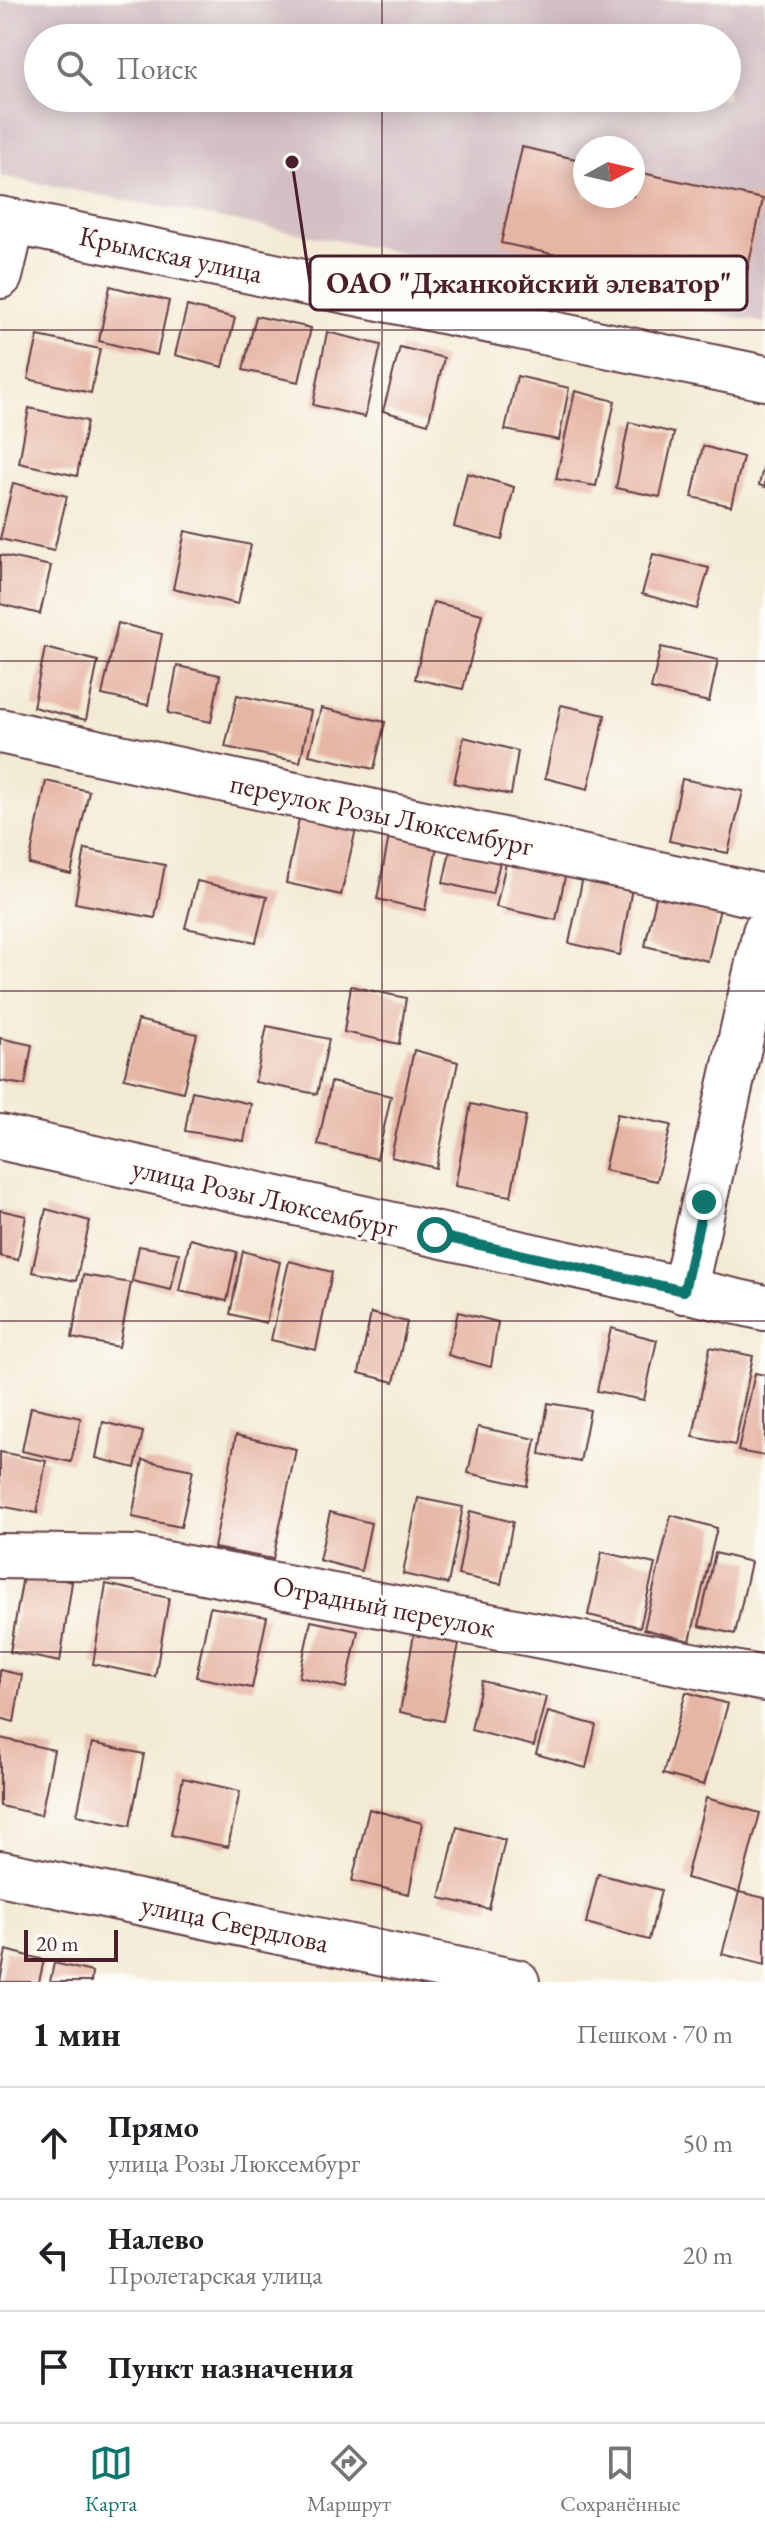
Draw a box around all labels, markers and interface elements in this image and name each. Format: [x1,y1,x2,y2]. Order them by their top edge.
search box [24,24,741,112]
icon: search [52,46,96,90]
text: Поиск [116,49,198,88]
north arrow [573,136,645,208]
street label: Крымская улица [76,217,267,291]
callout: ОАО "Джанкойский элеватор" [310,256,747,310]
text: ОАО "Джанкойский элеватор" [326,263,732,302]
street label: переулок Розы Люксембург [227,764,537,864]
street label: улица Розы Люксембург [129,1149,401,1245]
route end [686,1184,722,1220]
route start [417,1217,453,1253]
street label: Отрадный переулок [270,1567,498,1645]
street label: улица Свердлова [138,1886,333,1961]
scale bar [24,1926,118,1962]
text: 20 m [36,1929,79,1958]
text: 1 мин [32,2012,121,2056]
text: Пешком · 70 m [577,2017,733,2051]
text: Прямо [108,2107,199,2146]
icon: ahead [32,2121,76,2165]
text: 50 m [683,2126,733,2160]
text: улица Розы Люксембург [108,2146,360,2180]
text: Налево [108,2219,204,2258]
icon: left [32,2233,76,2277]
text: 20 m [683,2238,733,2272]
text: Пролетарская улица [108,2258,323,2292]
icon: arrive [32,2345,76,2389]
text: Пункт назначения [108,2348,354,2387]
tab: Карта [85,2441,137,2518]
tab: Маршрут [307,2441,391,2518]
tab: Сохранённые [560,2441,680,2518]

